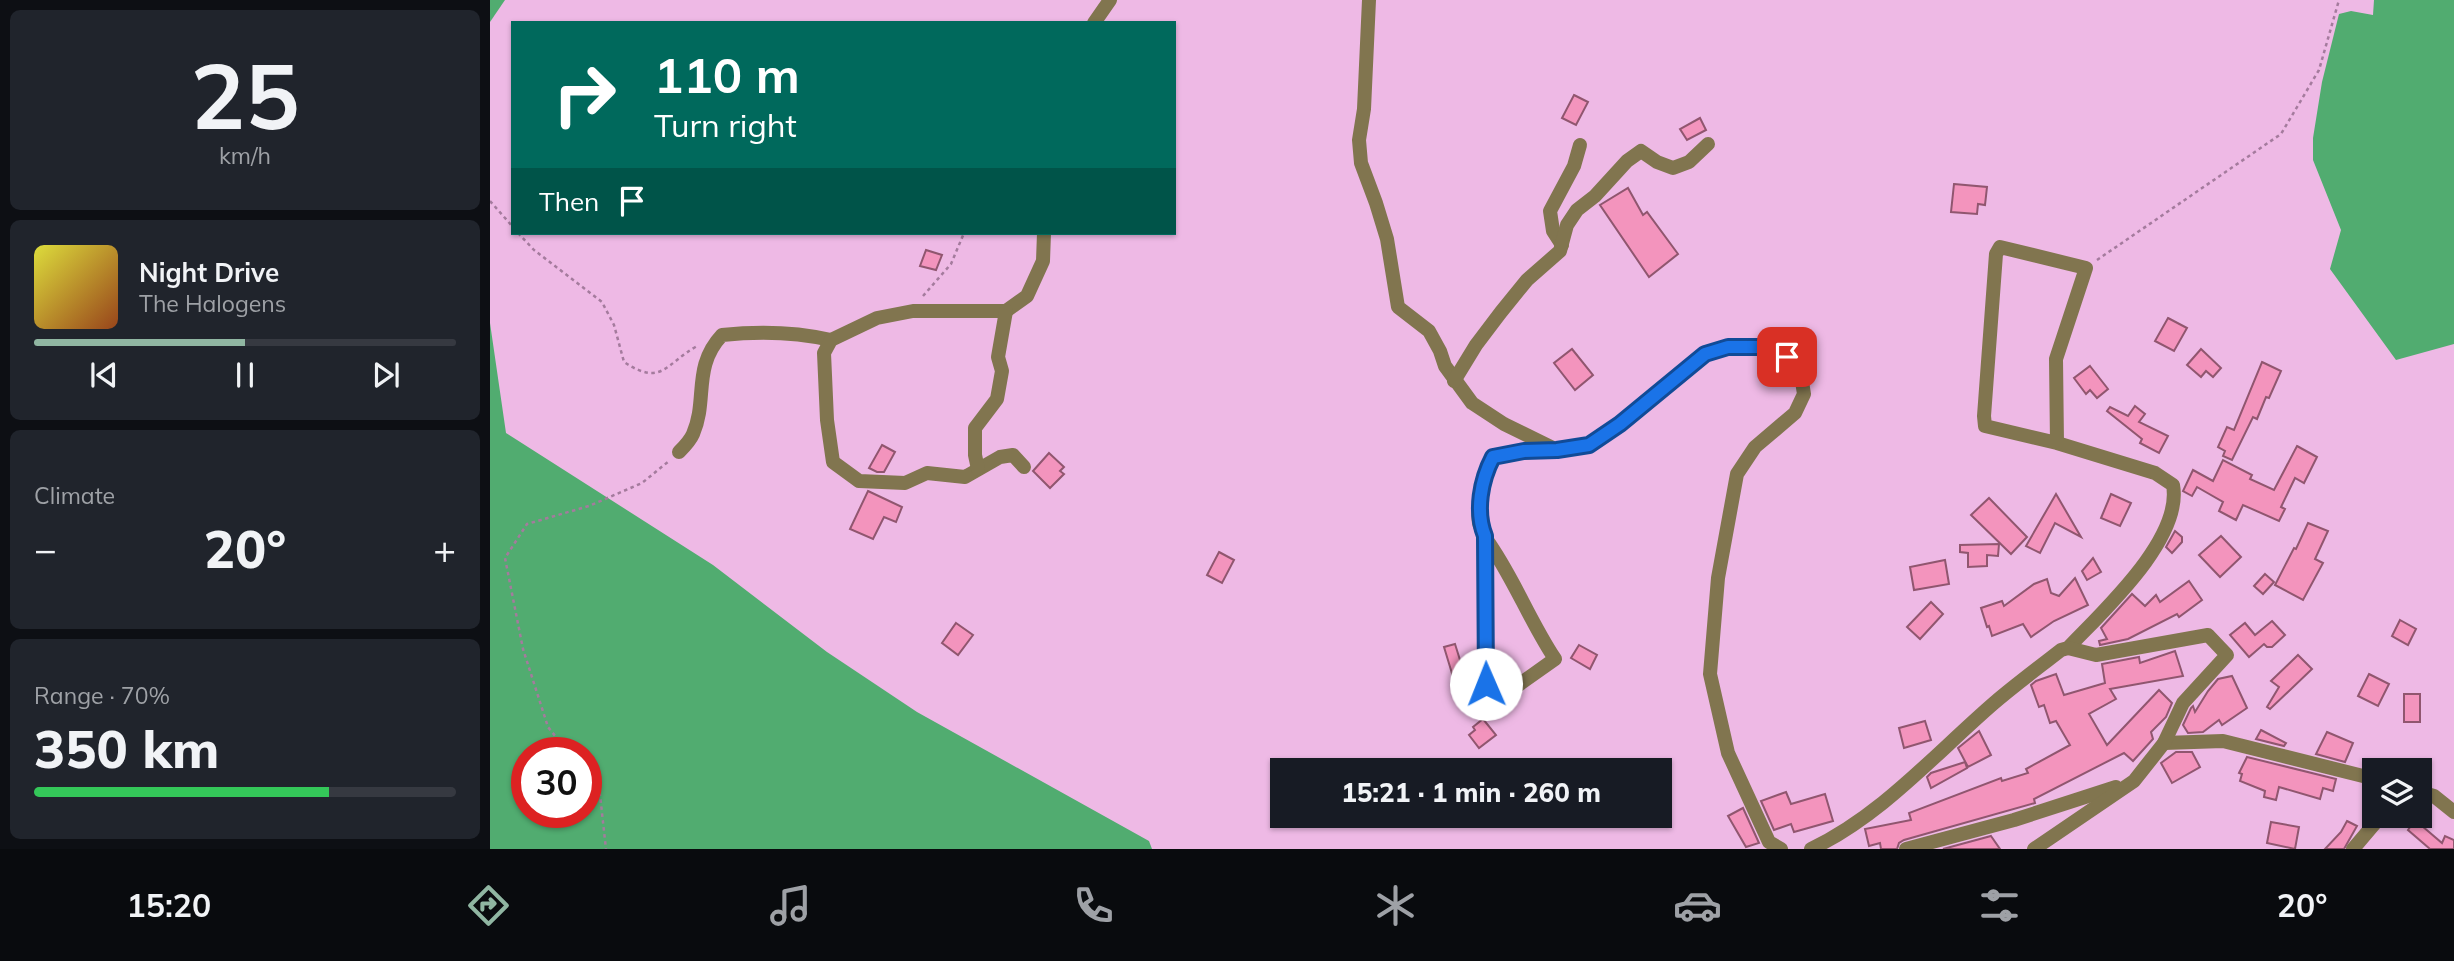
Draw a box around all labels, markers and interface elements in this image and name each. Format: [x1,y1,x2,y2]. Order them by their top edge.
text: 25 [190,38,300,152]
text: 110 m [654,44,800,105]
icon: right [539,49,630,140]
text: Turn right [654,105,797,145]
text: km/h [219,141,271,170]
icon: arrive [613,182,651,220]
text: Then [539,185,599,218]
text: Night Drive [139,256,279,289]
text: The Halogens [139,289,286,318]
pin [1757,327,1817,387]
icon: arrive [1768,338,1806,376]
icon: previous [85,356,123,394]
icon: pause [226,356,264,394]
icon: next [367,356,405,394]
text: Climate [34,481,115,510]
text: 20° [204,516,286,581]
text: − [34,525,57,573]
text: + [433,525,456,573]
position arrow [1449,647,1523,721]
text: Range · 70% [34,681,170,710]
text: 350 km [34,716,219,781]
speed limit sign: 30 [511,737,602,828]
map controls [2362,758,2432,828]
button: layers [2362,758,2432,828]
text: 15:21 · 1 min · 260 m [1341,776,1601,809]
icon: directions [464,881,513,930]
icon: music [766,881,815,930]
icon: phone [1069,881,1118,930]
icon: climate [1371,881,1420,930]
icon: car [1673,881,1722,930]
icon: filters [1975,881,2024,930]
text: 15:20 [127,885,211,925]
text: 20° [2277,885,2327,925]

